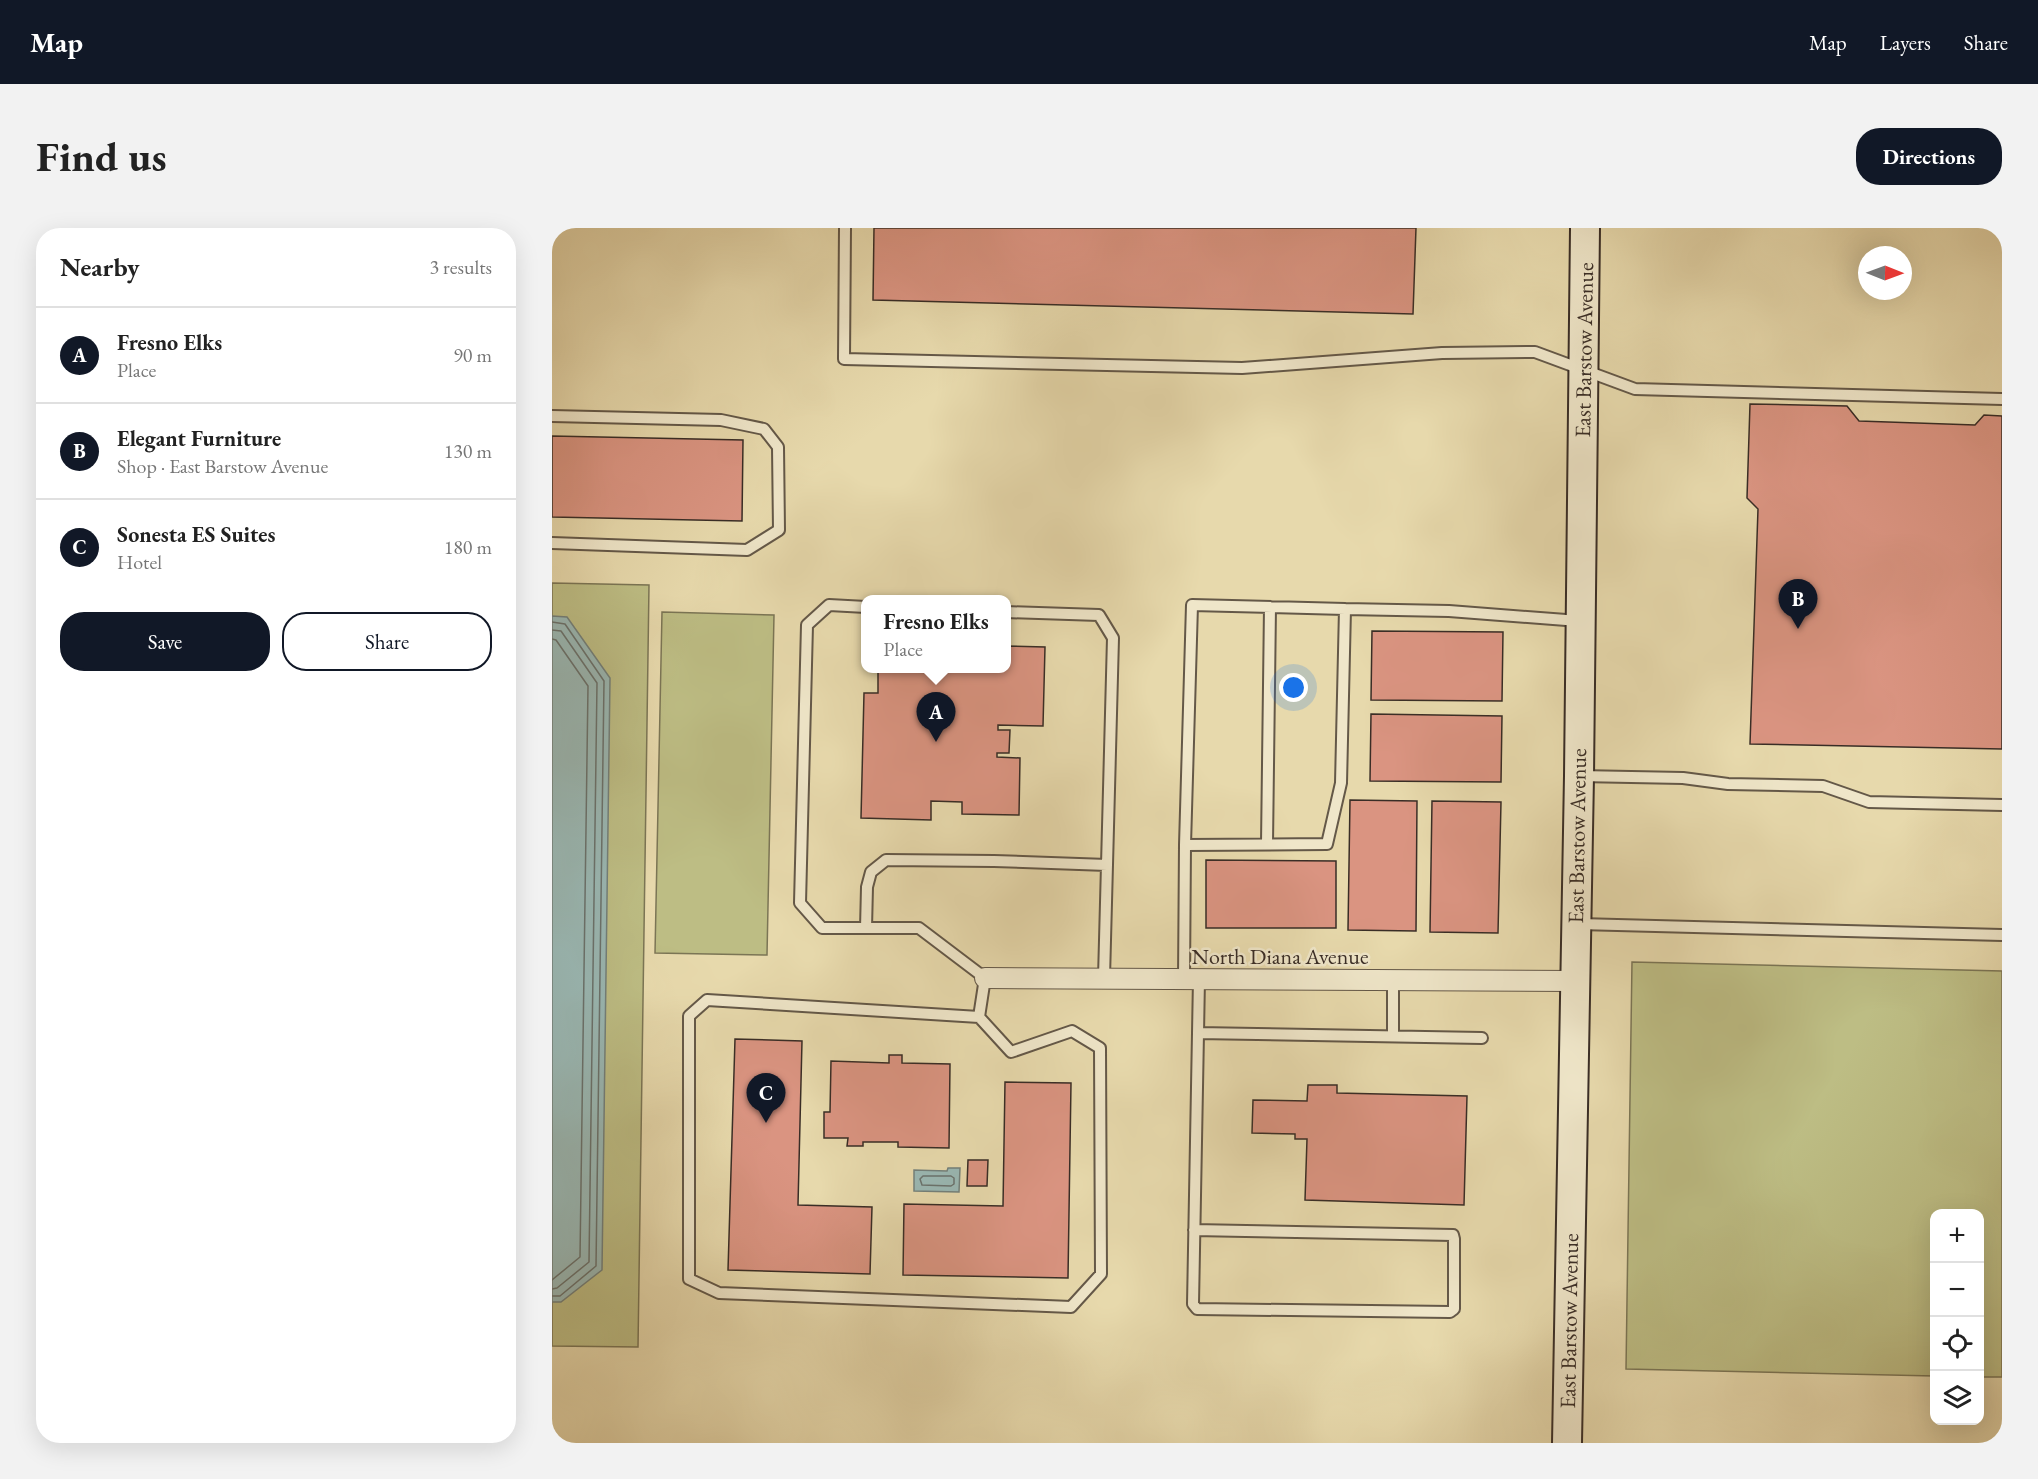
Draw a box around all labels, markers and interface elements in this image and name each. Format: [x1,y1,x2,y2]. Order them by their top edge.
text: Map [30,24,83,60]
text: Map [1809,29,1847,56]
text: Layers [1880,29,1931,56]
text: Share [1964,29,2008,56]
button: Directions [1856,128,2002,185]
text: Find us [36,129,167,184]
north arrow [1858,246,1912,300]
text: Nearby [60,250,140,284]
text: 3 results [429,254,492,280]
street label: East Barstow Avenue [1568,262,1600,438]
text: Fresno Elks [117,328,222,357]
text: A [72,342,87,368]
text: 90 m [453,342,492,368]
text: Place [117,357,156,383]
text: Elegant Furniture [117,424,281,453]
text: B [73,438,86,464]
text: 130 m [444,438,492,464]
text: Shop · East Barstow Avenue [117,453,328,479]
text: Sonesta ES Suites [117,520,275,549]
text: C [72,534,87,560]
text: 180 m [444,534,492,560]
text: Hotel [117,549,162,575]
pin: B [1778,580,1818,629]
popup [861,595,1011,673]
text: Fresno Elks [883,607,989,636]
button: Save [60,612,270,671]
button: Share [282,612,492,671]
text: Place [883,636,923,662]
your location [1279,673,1308,702]
pin: A [916,692,956,742]
street label: East Barstow Avenue [1561,748,1593,924]
street label: North Diana Avenue [1192,942,1369,971]
pin: C [746,1074,786,1123]
map controls [1930,1209,1984,1425]
button: + [1930,1209,1984,1263]
street label: East Barstow Avenue [1553,1233,1585,1409]
button: − [1930,1263,1984,1317]
button: locate [1930,1317,1984,1371]
button: layers [1930,1371,1984,1425]

